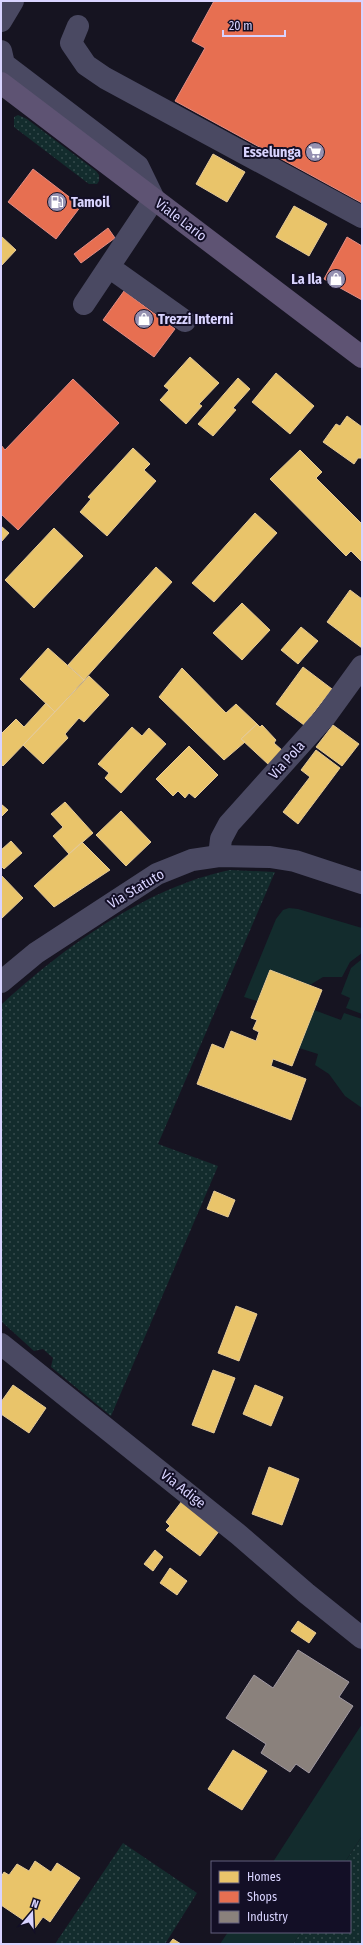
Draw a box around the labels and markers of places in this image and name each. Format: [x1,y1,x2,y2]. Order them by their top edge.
supermarket icon: Esselunga [304,141,326,163]
place label: Esselunga [243,144,301,161]
fuel station icon: Tamoil [46,191,68,213]
place label: Tamoil [71,194,110,211]
shop icon: La Ila [325,268,347,290]
place label: La Ila [291,271,322,288]
shop icon: Trezzi Interni [133,308,155,330]
place label: Trezzi Interni [158,311,234,328]

